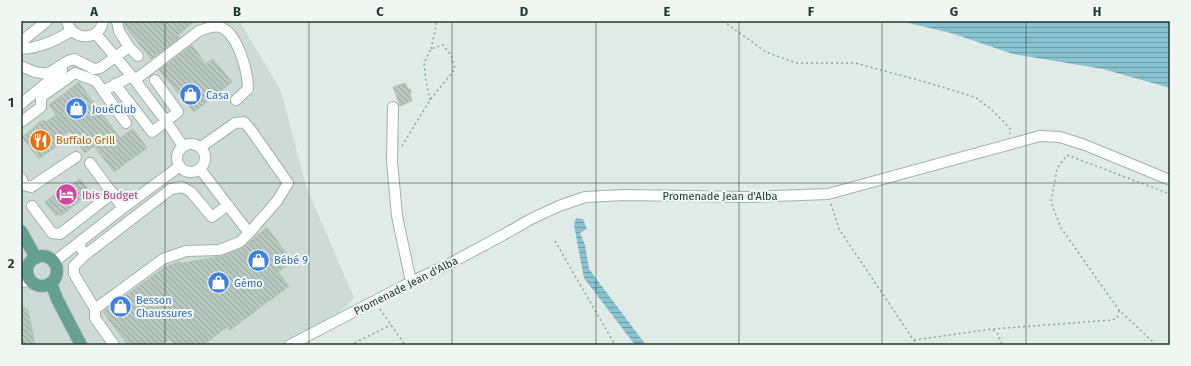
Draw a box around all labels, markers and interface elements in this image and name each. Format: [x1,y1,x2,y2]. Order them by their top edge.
text: A [89,4,98,19]
text: B [233,4,241,19]
text: C [376,4,384,19]
text: D [520,4,529,19]
text: E [664,4,671,19]
text: F [808,4,815,19]
text: G [950,4,958,19]
text: H [1093,4,1101,19]
shop icon: Casa [178,82,204,108]
place label: Casa [206,89,229,102]
text: 1 [8,95,14,110]
shop icon: JouéClub [63,96,89,122]
place label: JouéClub [92,103,136,116]
restaurant icon: Buffalo Grill [27,127,53,153]
place label: Buffalo Grill [56,134,115,147]
hotel icon: Ibis Budget [54,182,80,208]
place label: Ibis Budget [82,189,138,202]
street label: Promenade Jean d'Alba [662,190,778,203]
shop icon: Bébé 9 [245,247,271,273]
place label: Bébé 9 [274,254,308,267]
street label: Promenade Jean d'Alba [352,254,460,318]
text: 2 [8,256,15,271]
shop icon: Gémo [205,270,231,296]
place label: Gémo [234,277,263,290]
shop icon: Besson Chaussures [107,293,133,319]
place label: Besson Chaussures [136,294,193,320]

